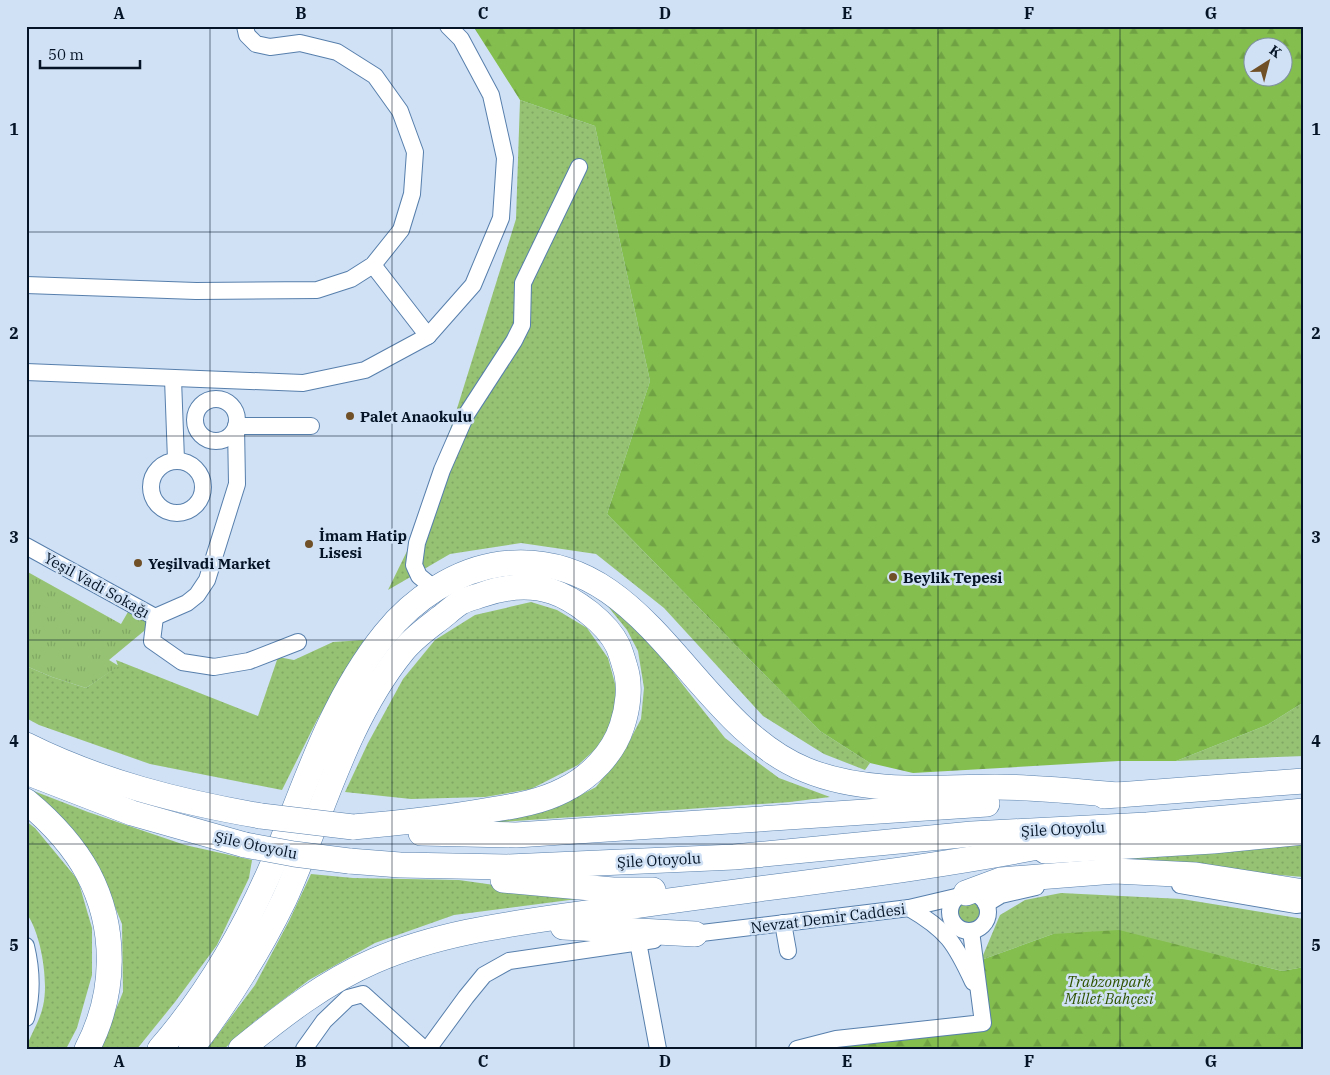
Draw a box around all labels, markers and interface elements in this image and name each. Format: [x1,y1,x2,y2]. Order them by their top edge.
text: A [113,3,125,23]
text: B [295,3,307,23]
text: C [478,3,488,23]
text: D [659,3,671,23]
text: E [842,3,852,23]
text: F [1024,3,1034,23]
text: G [1205,3,1217,23]
scale bar [40,38,140,70]
north arrow [1242,38,1292,88]
text: K [1266,41,1285,62]
text: 50 m [48,45,84,64]
text: 1 [9,119,19,139]
text: 1 [1311,119,1321,139]
text: 2 [9,323,19,343]
text: 2 [1311,323,1321,343]
place label: Palet Anaokulu [360,407,472,426]
marker: Palet Anaokulu [344,410,356,422]
place label: İmam Hatip Lisesi [319,526,407,562]
text: 3 [9,527,19,547]
text: 3 [1311,527,1321,547]
marker: İmam Hatip Lisesi [303,538,315,550]
street label: Yeşil Vadi Sokağı [41,548,153,622]
place label: Yeşilvadi Market [148,554,271,573]
marker: Yeşilvadi Market [132,557,144,569]
place label: Beylik Tepesi [903,568,1002,587]
marker: Beylik Tepesi [887,571,899,583]
text: 4 [9,731,19,751]
text: 4 [1311,731,1321,751]
street label: Şile Otoyolu [1021,817,1105,841]
street label: Şile Otoyolu [213,827,299,863]
street label: Şile Otoyolu [617,848,701,872]
street label: Nevzat Demir Caddesi [749,899,907,937]
text: 5 [9,935,19,955]
text: 5 [1311,935,1321,955]
park label: Trabzonpark Millet Bahçesi [1064,972,1154,1008]
text: A [113,1051,125,1071]
text: B [295,1051,307,1071]
text: C [478,1051,488,1071]
text: D [659,1051,671,1071]
text: E [842,1051,852,1071]
text: F [1024,1051,1034,1071]
text: G [1205,1051,1217,1071]

